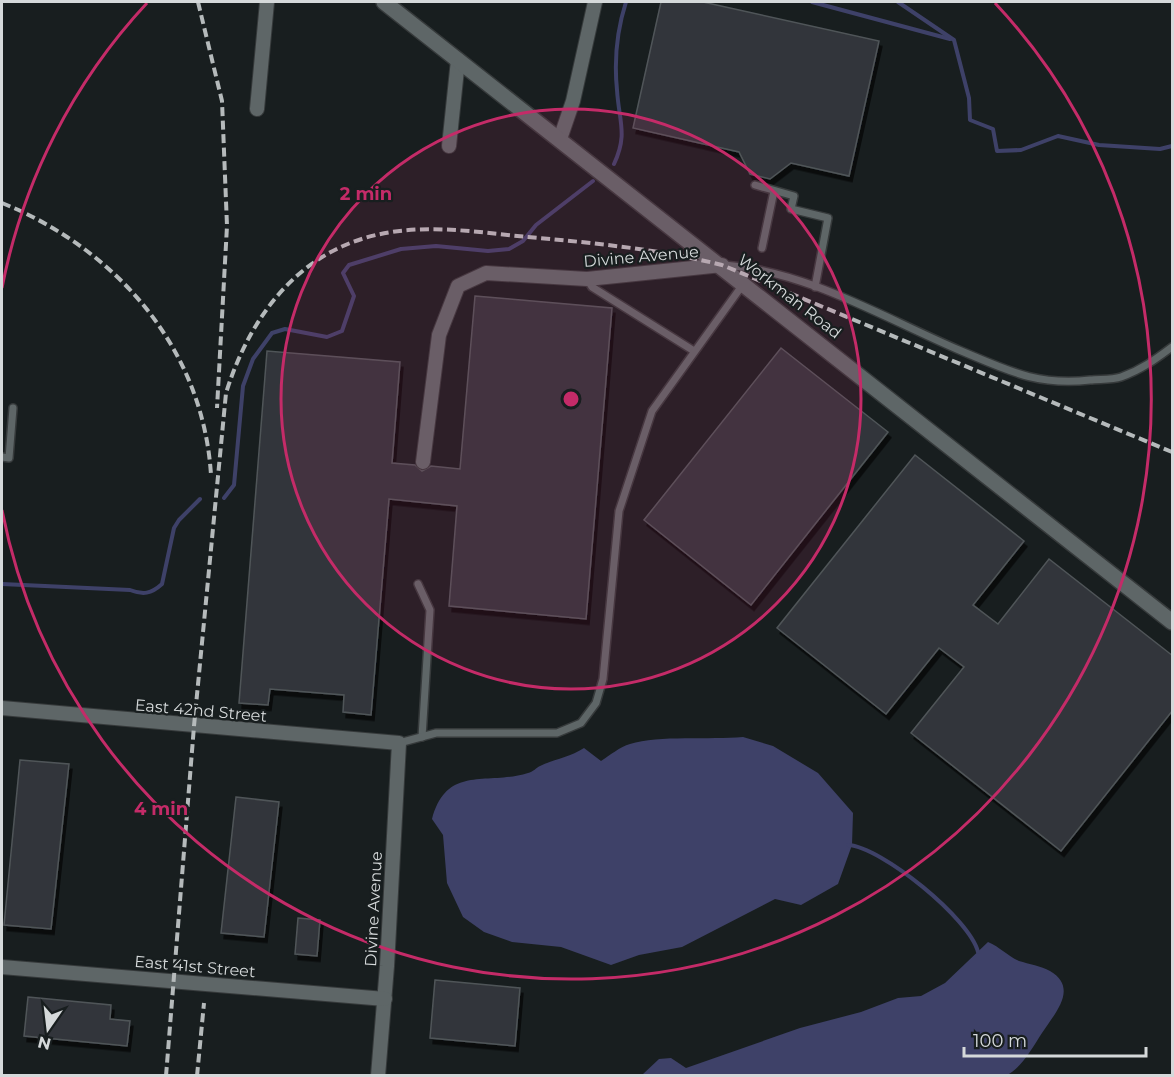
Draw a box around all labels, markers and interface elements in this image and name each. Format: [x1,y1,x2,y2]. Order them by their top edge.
text: 2 min [340,183,392,205]
street label: Divine Avenue [583,242,699,271]
street label: Workman Road [734,250,845,343]
centre of rings [561,389,581,409]
street label: East 42nd Street [134,695,268,726]
text: 4 min [134,798,188,820]
street label: Divine Avenue [361,851,386,967]
street label: East 41st Street [134,952,257,981]
north arrow [18,999,78,1059]
scale bar [964,1020,1146,1058]
text: 100 m [973,1030,1027,1052]
text: N [36,1032,53,1054]

